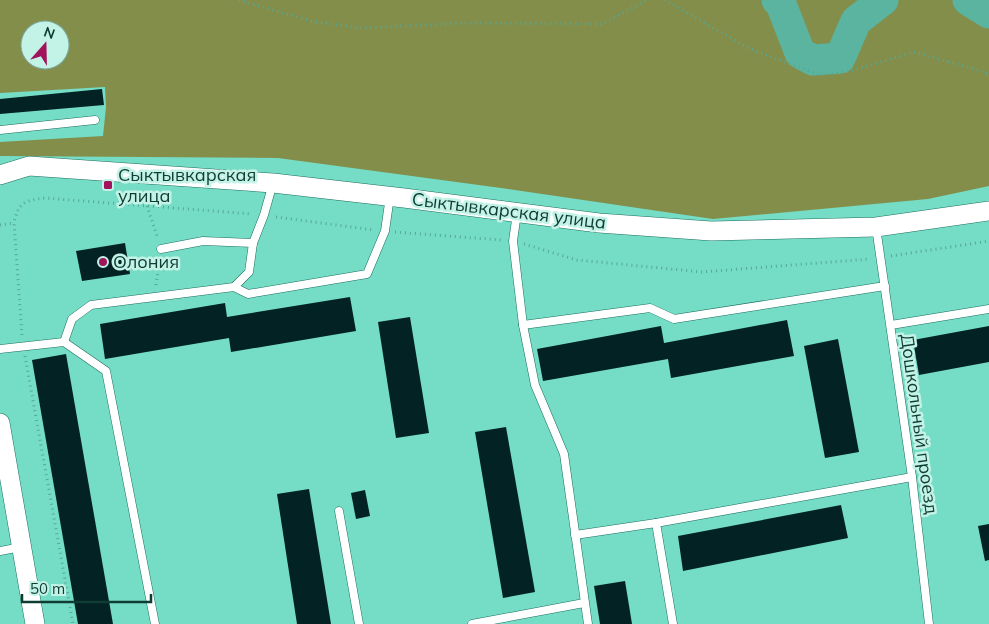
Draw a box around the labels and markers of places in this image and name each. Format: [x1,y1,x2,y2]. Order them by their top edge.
place label: Сыктывкарская улица [118,163,256,207]
marker: Сыктывкарская улица [102,179,114,191]
place label: Олония [113,250,179,273]
marker: Олония [97,256,109,268]

